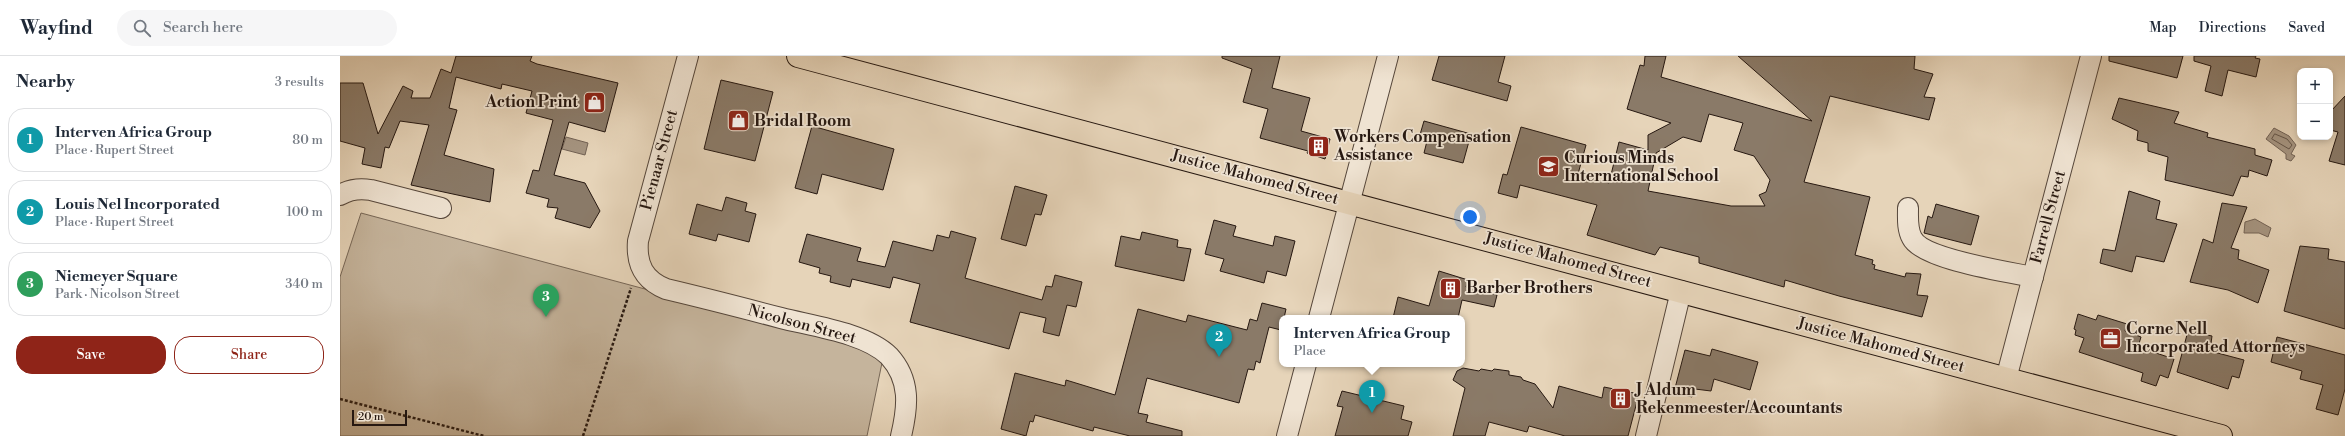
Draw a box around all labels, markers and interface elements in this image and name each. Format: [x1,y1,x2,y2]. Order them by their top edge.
search box [117,10,397,46]
text: Wayfind [20,16,93,40]
icon: search [131,17,153,39]
text: Search here [163,18,243,37]
text: Map [2149,19,2177,37]
text: Directions [2199,19,2266,37]
text: Saved [2288,19,2325,37]
map controls [2297,68,2333,140]
button: + [2297,68,2333,104]
text: Nearby [16,71,75,93]
text: 3 results [275,74,324,90]
shop icon: Action Print [581,89,607,115]
place label: Action Print [485,92,578,112]
button: − [2297,104,2333,140]
street label: Pienaar Street [636,107,682,213]
shop icon: Bridal Room [725,108,751,134]
place label: Bridal Room [754,111,852,131]
text: Interven Africa Group [55,123,212,142]
place label: Workers Compensation Assistance [1333,127,1511,165]
text: 1 [27,132,33,148]
text: 80 m [292,132,323,148]
building icon: Workers Compensation Assistance [1306,133,1332,159]
text: Place · Rupert Street [55,142,174,158]
street label: Justice Mahomed Street [1168,145,1341,209]
place label: Curious Minds International School [1564,148,1719,186]
school or university icon: Curious Minds International School [1536,154,1562,180]
street label: Farrell Street [2026,168,2070,266]
text: Louis Nel Incorporated [55,195,220,214]
text: 2 [26,204,34,220]
text: 100 m [287,204,323,220]
your location [1460,207,1480,227]
text: Place · Rupert Street [55,214,174,230]
street label: Justice Mahomed Street [1481,228,1654,292]
text: Niemeyer Square [55,267,178,286]
building icon: Barber Brothers [1437,275,1463,301]
text: 3 [26,276,34,292]
text: 340 m [285,276,323,292]
place label: Barber Brothers [1466,278,1593,298]
pin: 3 [533,284,559,317]
text: Park · Nicolson Street [55,286,180,302]
street label: Nicolson Street [746,300,859,348]
street label: Justice Mahomed Street [1794,313,1967,377]
popup [1279,315,1465,367]
place label: Corne Nell Incorporated Attorneys [2126,319,2305,357]
pin: 2 [1206,324,1232,357]
text: Interven Africa Group [1293,324,1451,343]
office icon: Corne Nell Incorporated Attorneys [2098,325,2124,351]
button: Save [16,336,166,374]
button: Share [174,336,324,374]
text: Place [1293,343,1326,359]
pin: 1 [1359,380,1385,413]
place label: J Aldum Rekenmeester/Accountants [1634,380,1843,418]
building icon: J Aldum Rekenmeester/Accountants [1607,386,1633,412]
scale bar [352,408,407,427]
text: 20 m [358,410,383,424]

